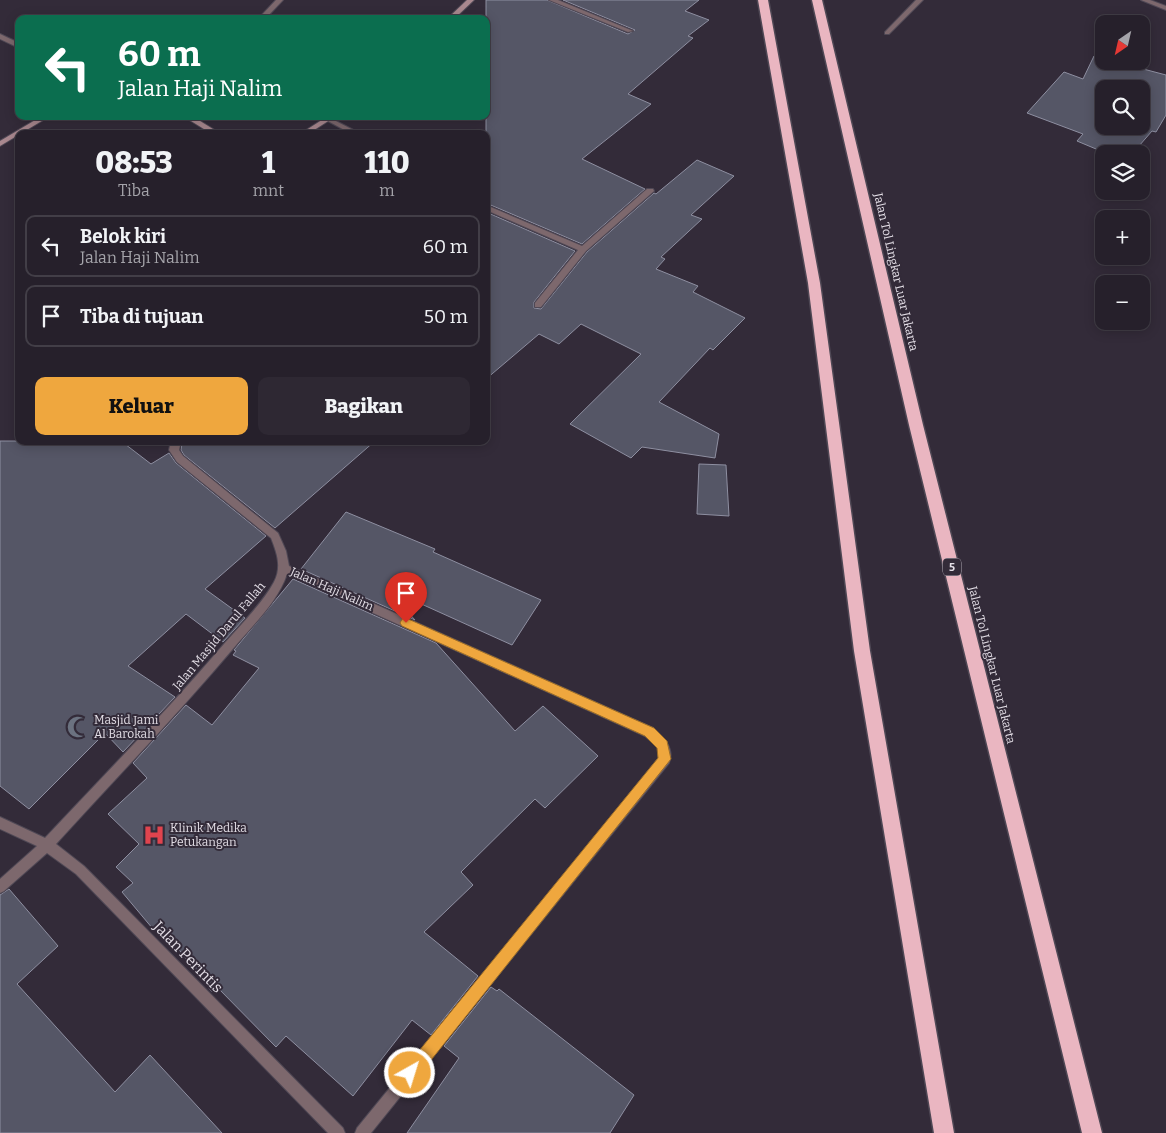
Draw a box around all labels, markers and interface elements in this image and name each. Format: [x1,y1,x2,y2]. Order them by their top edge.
north arrow [1095,15,1150,70]
map controls [1095,15,1150,330]
text: 60 m [118,33,201,75]
icon: left [35,35,100,100]
text: Jalan Haji Nalim [118,75,282,102]
button: search [1095,80,1150,135]
text: 08:53 [95,145,173,181]
text: 1 [262,145,275,181]
text: 110 [364,145,410,181]
button: layers [1095,145,1150,200]
text: Tiba [118,181,150,200]
text: mnt [253,181,284,200]
text: m [379,181,395,200]
street label: Jalan Tol Lingkar Luar Jakarta [871,191,921,353]
button: + [1095,210,1150,265]
text: Belok kiri [80,225,166,248]
icon: left [37,232,65,260]
text: 60 m [423,235,468,258]
text: Jalan Haji Nalim [80,248,200,267]
button: − [1095,275,1150,330]
icon: arrive [37,302,65,330]
text: Tiba di tujuan [80,305,204,328]
text: 50 m [424,305,468,328]
button: Keluar [35,377,248,435]
button: Bagikan [258,377,470,435]
road number: 5 [943,558,961,576]
street label: Jalan Haji Nalim [287,564,376,614]
pin [385,572,427,623]
street label: Jalan Masjid Darul Fallah [169,579,269,694]
icon: arrive [392,579,420,607]
street label: Jalan Tol Lingkar Luar Jakarta [965,584,1018,746]
place label: Masjid Jami Al Barokah [94,713,159,741]
mosque icon: Masjid Jami Al Barokah [65,714,91,740]
place label: Klinik Medika Petukangan [170,821,247,849]
hospital icon: Klinik Medika Petukangan [141,822,167,848]
street label: Jalan Perintis [149,917,226,996]
position arrow [383,1046,435,1098]

